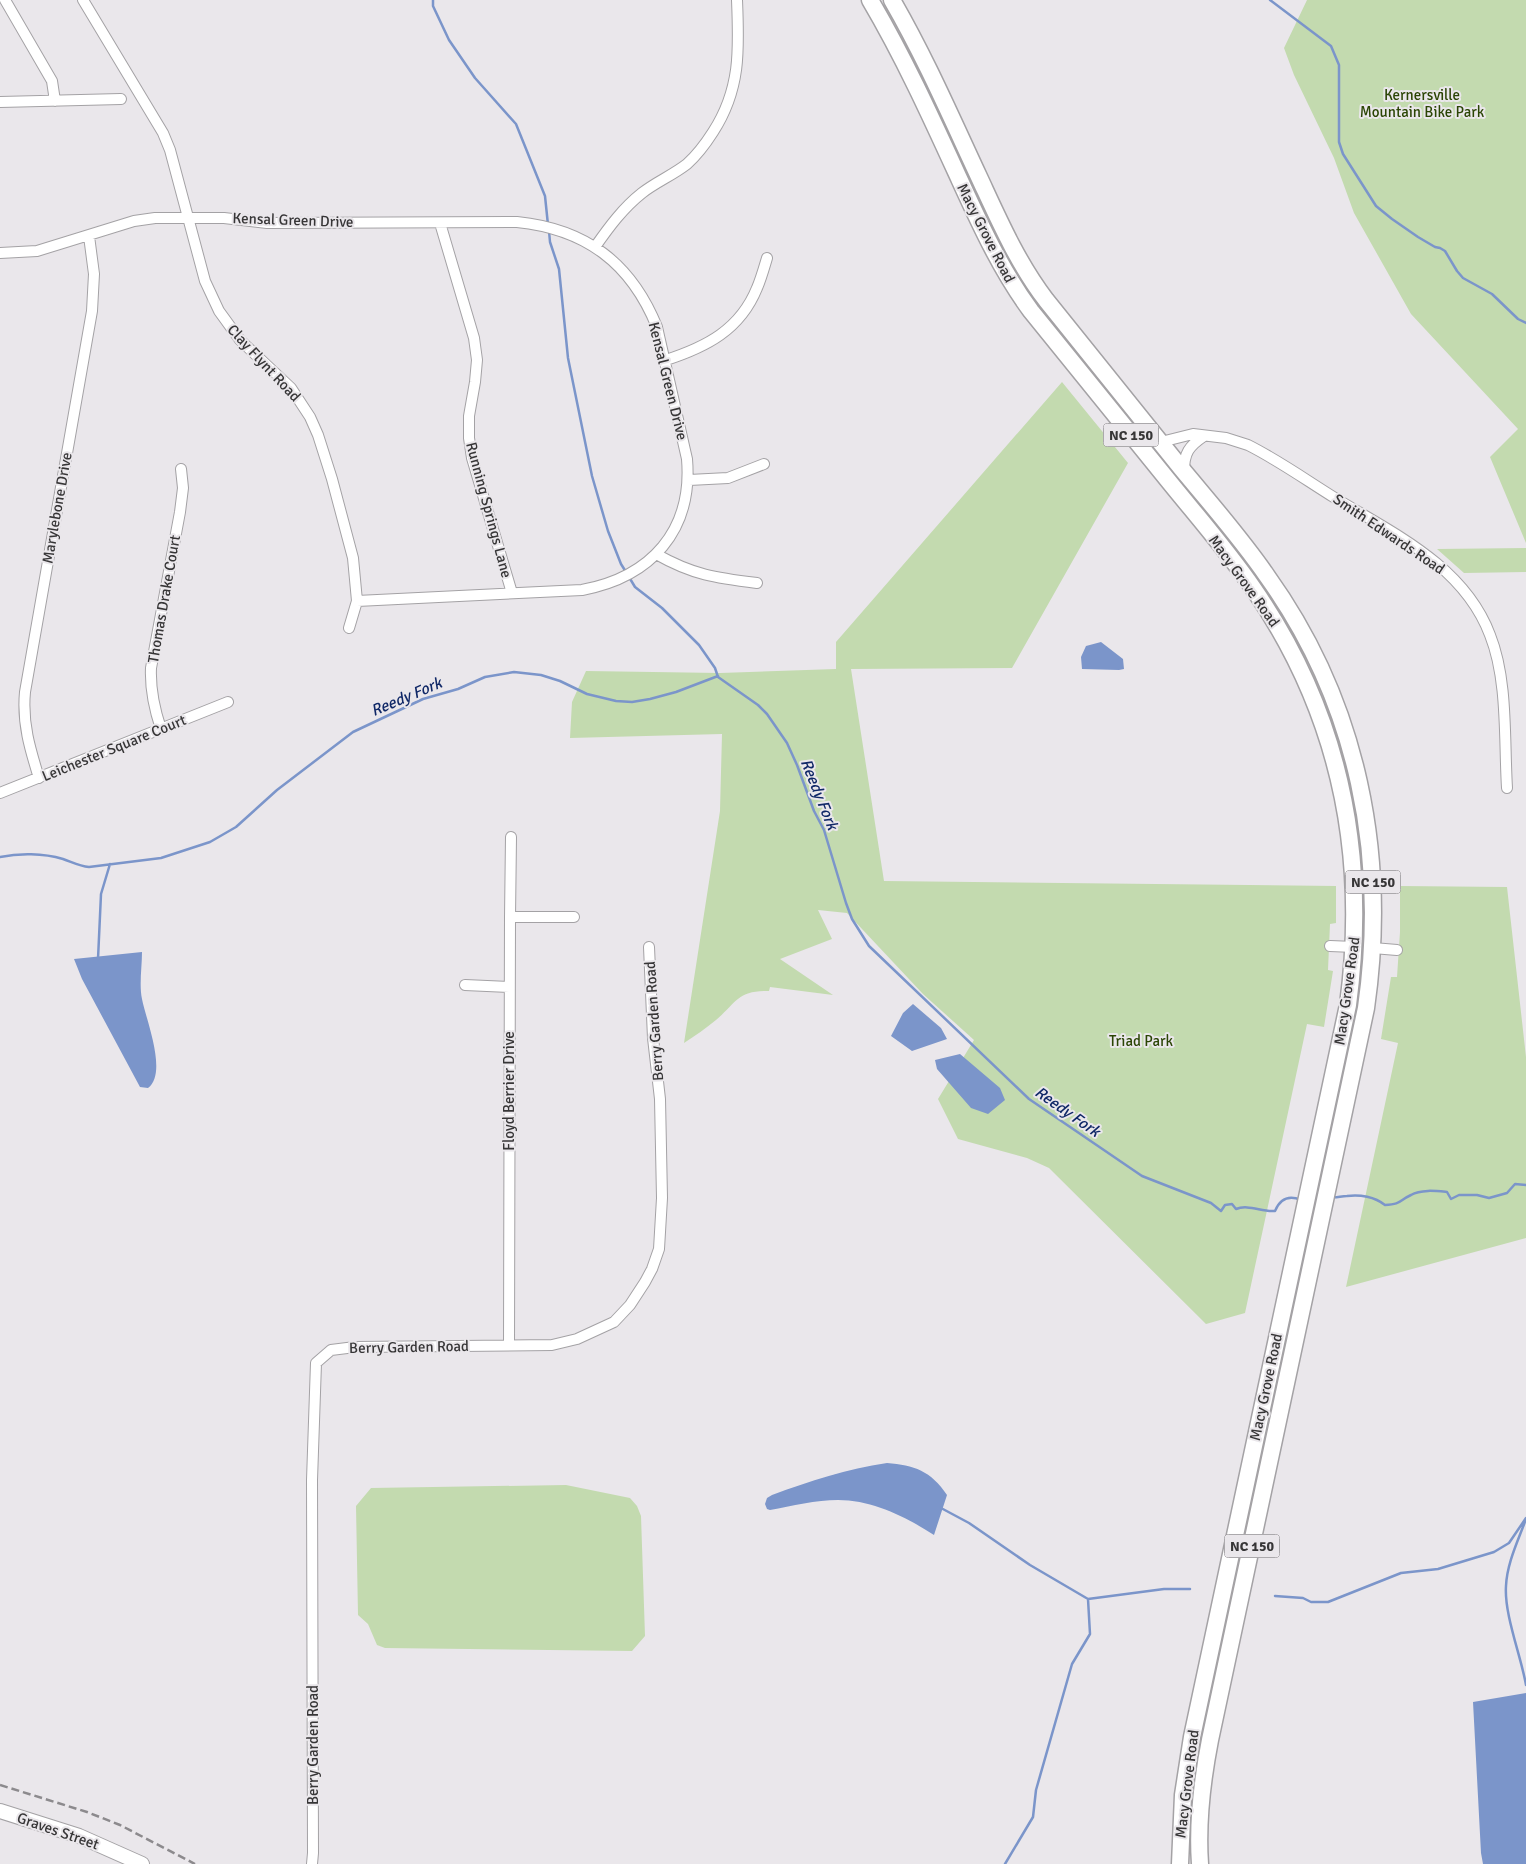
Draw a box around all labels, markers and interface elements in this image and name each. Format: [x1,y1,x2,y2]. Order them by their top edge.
park label: Kernersville Mountain Bike Park [1360,86,1485,121]
street label: Macy Grove Road [953,180,1019,286]
street label: Kensal Green Drive [232,209,354,231]
street label: Kensal Green Drive [645,320,691,442]
street label: Clay Flynt Road [224,321,304,405]
road number: NC 150 [1104,424,1158,446]
street label: Running Springs Lane [462,440,516,580]
street label: Marylebone Drive [38,451,76,565]
street label: Smith Edwards Road [1330,490,1448,578]
street label: Macy Grove Road [1205,532,1283,630]
street label: Thomas Drake Court [144,534,184,664]
water label: Reedy Fork [368,672,447,721]
street label: Leichester Square Court [39,711,189,785]
water label: Reedy Fork [796,756,843,835]
road number: NC 150 [1346,870,1400,894]
street label: Macy Grove Road [1330,936,1364,1046]
street label: Berry Garden Road [641,960,667,1081]
street label: Floyd Berrier Drive [500,1031,518,1151]
park label: Triad Park [1109,1032,1174,1050]
water label: Reedy Fork [1031,1082,1106,1143]
street label: Macy Grove Road [1246,1332,1286,1442]
street label: Berry Garden Road [349,1337,469,1357]
road number: NC 150 [1224,1534,1280,1558]
street label: Berry Garden Road [304,1685,322,1805]
street label: Macy Grove Road [1171,1729,1203,1839]
street label: Graves Street [15,1809,101,1853]

